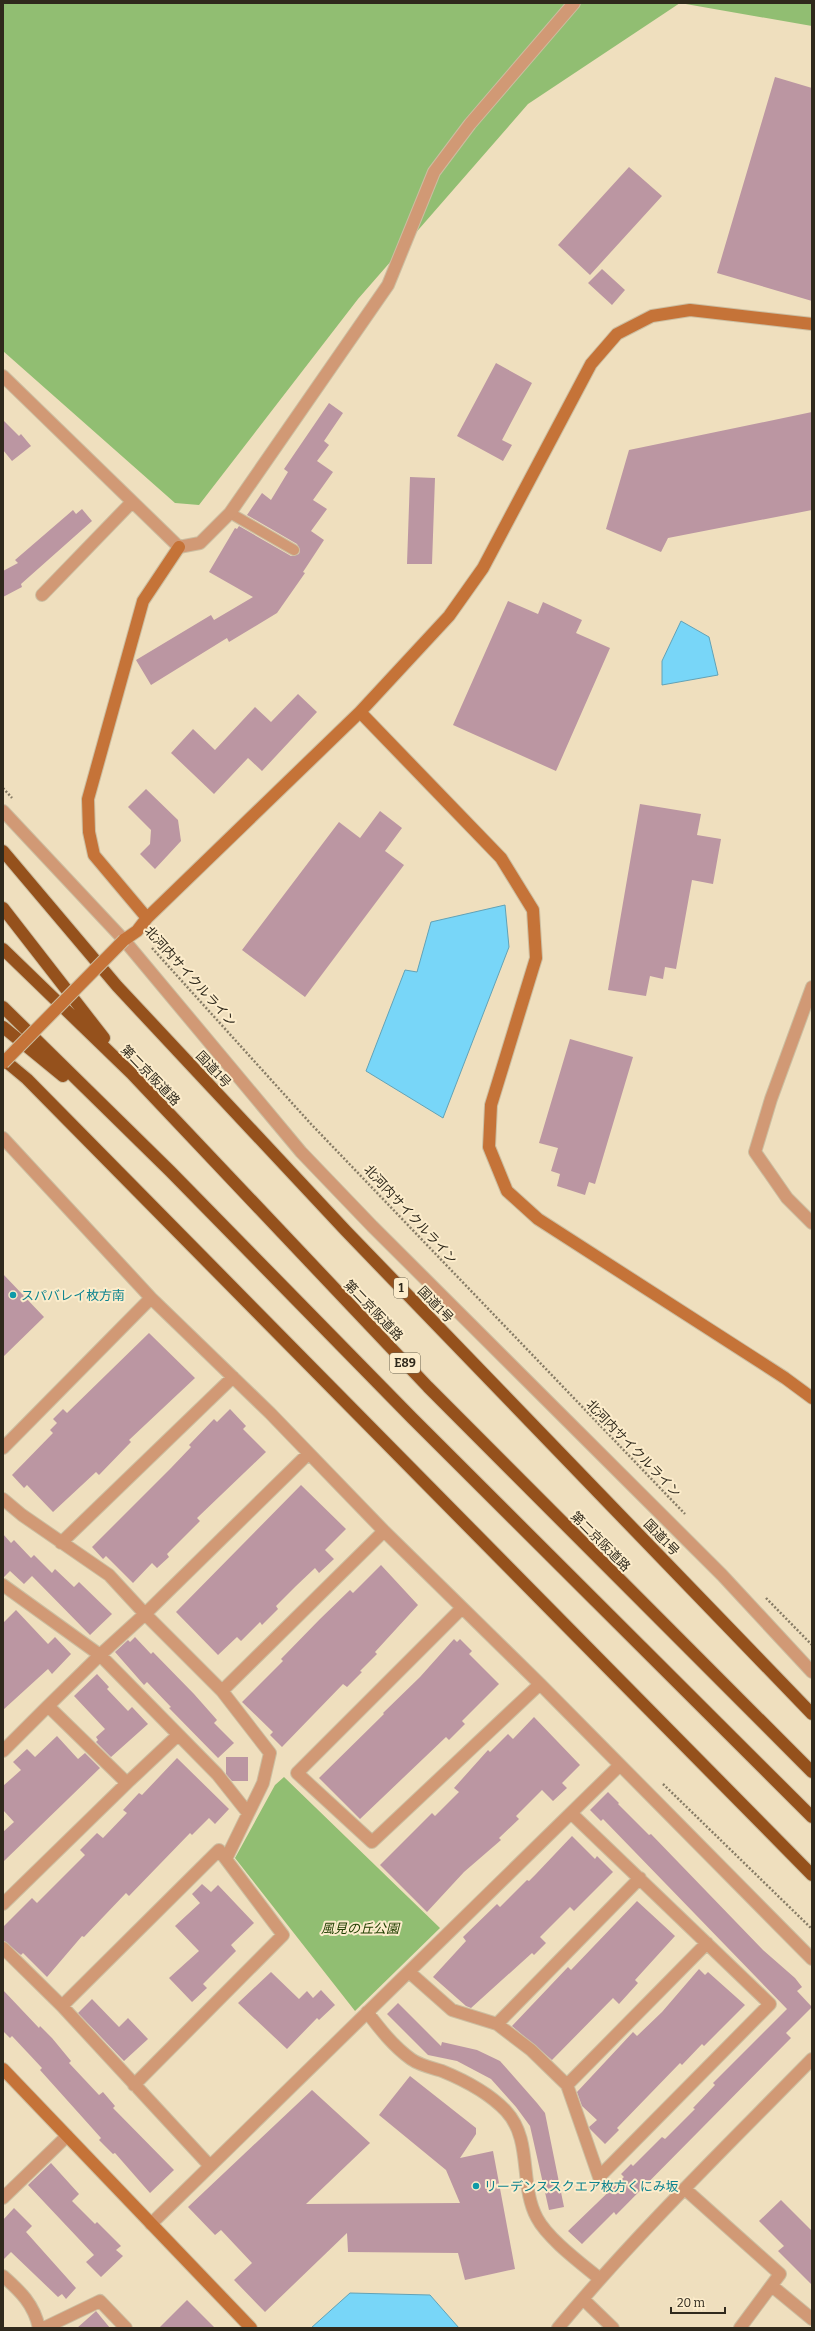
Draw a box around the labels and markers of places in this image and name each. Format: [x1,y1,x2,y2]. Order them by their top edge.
place label: スパバレイ枚方南 [21,1288,125,1303]
marker: スパバレイ枚方南 [8,1290,18,1300]
place label: リーデンススクエア枚方くにみ坂 [484,2179,679,2194]
marker: リーデンススクエア枚方くにみ坂 [471,2181,481,2191]

